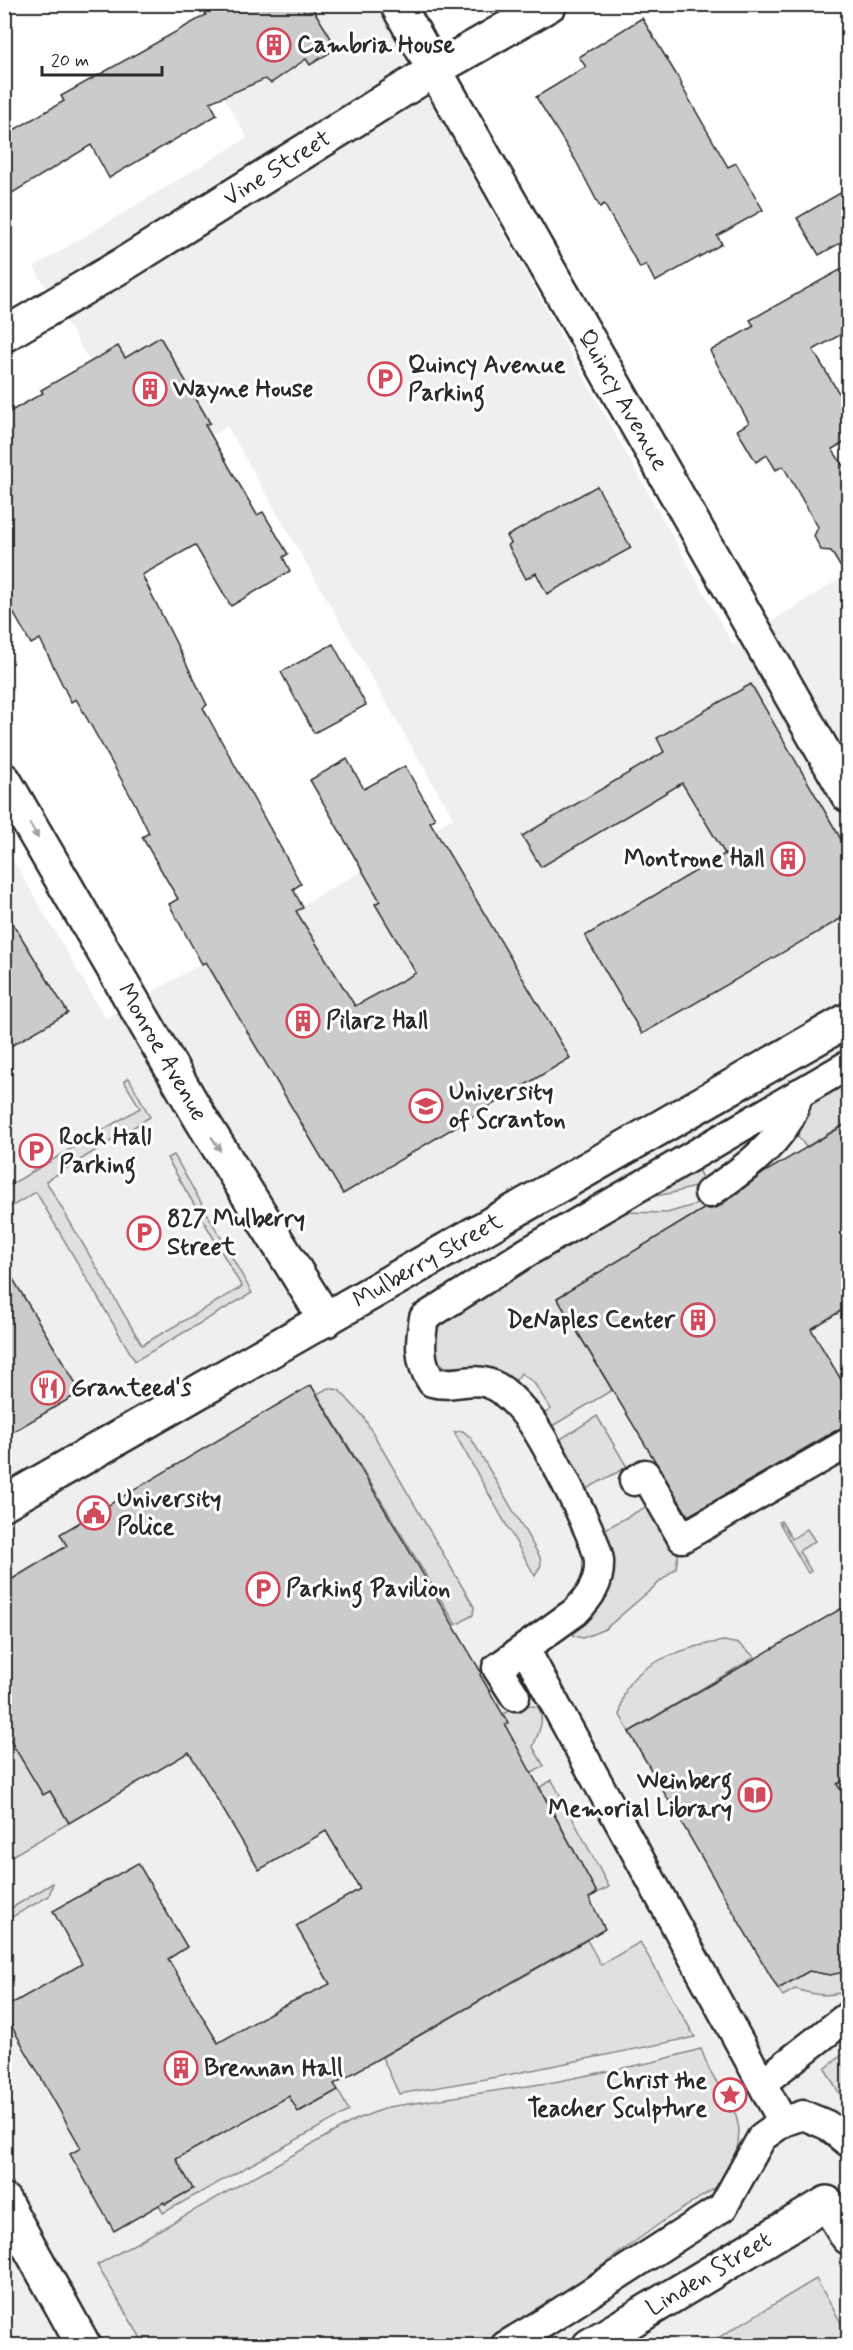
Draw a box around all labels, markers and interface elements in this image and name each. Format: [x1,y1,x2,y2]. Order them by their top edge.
building icon: Cambria House [256,27,292,63]
place label: Cambria House [297,30,455,61]
scale bar [42,39,162,77]
text: 20 m [51,49,89,73]
street label: Vine Street [217,123,337,214]
street label: Quincy Avenue [570,324,675,476]
place label: Quincy Avenue Parking [408,350,566,412]
parking icon: Quincy Avenue Parking [367,361,403,397]
building icon: Wayne House [132,371,168,407]
place label: Wayne House [172,374,313,405]
one-way arrow [29,823,39,840]
building icon: Montrone Hall [770,841,806,877]
place label: Montrone Hall [624,844,765,875]
street label: Monroe Avenue [110,978,215,1127]
building icon: Pilarz Hall [285,1003,321,1039]
place label: Pilarz Hall [326,1006,428,1037]
place label: University of Scranton [449,1077,565,1136]
school or university icon: University of Scranton [408,1088,444,1124]
place label: Rock Hall Parking [59,1122,152,1184]
parking icon: Rock Hall Parking [18,1133,54,1169]
one-way arrow [211,1136,222,1152]
place label: 827 Mulberry Street [167,1204,305,1263]
street label: Mulberry Street [347,1206,508,1316]
parking icon: 827 Mulberry Street [126,1215,162,1251]
building icon: DeNaples Center [680,1302,716,1338]
place label: DeNaples Center [506,1305,676,1336]
restaurant icon: Granteed's [30,1370,66,1406]
place label: Granteed's [71,1373,192,1404]
place label: University Police [117,1484,221,1543]
public building icon: University Police [76,1495,112,1531]
parking icon: Parking Pavilion [245,1571,281,1607]
place label: Parking Pavilion [286,1574,450,1608]
place label: Weinberg Memorial Library [548,1766,732,1825]
library icon: Weinberg Memorial Library [737,1777,773,1813]
building icon: Brennan Hall [163,2050,199,2086]
place label: Brennan Hall [204,2053,343,2084]
place label: Christ the Teacher Sculpture [527,2066,707,2125]
place icon: Christ the Teacher Sculpture [712,2077,748,2113]
street label: Linden Street [641,2224,777,2323]

